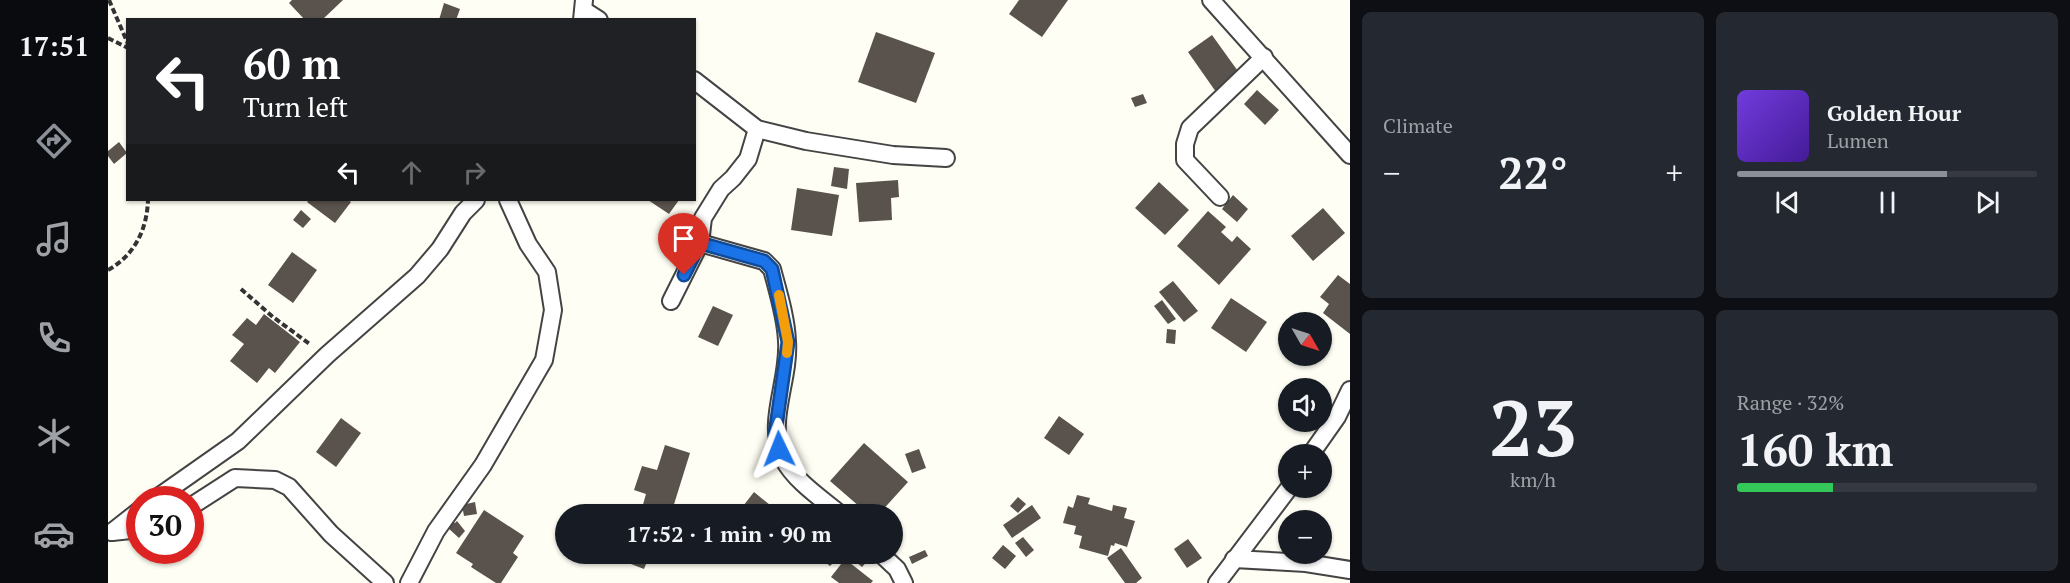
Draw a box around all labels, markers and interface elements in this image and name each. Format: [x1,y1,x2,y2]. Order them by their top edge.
text: 17:51 [19,28,89,64]
text: 60 m [243,35,341,91]
icon: left [144,42,222,120]
text: Turn left [243,89,348,125]
text: Golden Hour [1827,98,1961,127]
text: Climate [1383,112,1453,139]
icon: directions [33,120,75,162]
text: Lumen [1827,127,1889,154]
text: 22° [1498,142,1568,202]
text: − [1383,151,1401,194]
text: + [1665,151,1683,194]
icon: left [332,156,365,189]
icon: ahead [395,156,428,189]
icon: right [458,156,491,189]
icon: previous [1771,186,1804,219]
icon: pause [1871,186,1904,219]
icon: next [1971,186,2004,219]
pin [658,213,709,275]
icon: music [33,218,75,260]
icon: arrive [667,222,700,255]
north arrow [1278,312,1332,366]
map controls [1278,312,1332,564]
icon: phone [33,317,75,359]
text: 23 [1489,375,1577,478]
button: sound [1278,378,1332,432]
text: Range · 32% [1737,389,1844,416]
icon: climate [33,415,75,457]
position arrow [747,417,811,481]
text: 160 km [1737,419,1893,479]
button: + [1278,444,1332,498]
text: km/h [1510,466,1556,493]
speed limit sign: 30 [126,486,204,564]
button: − [1278,510,1332,564]
icon: car [33,513,75,555]
text: 17:52 · 1 min · 90 m [626,519,832,548]

